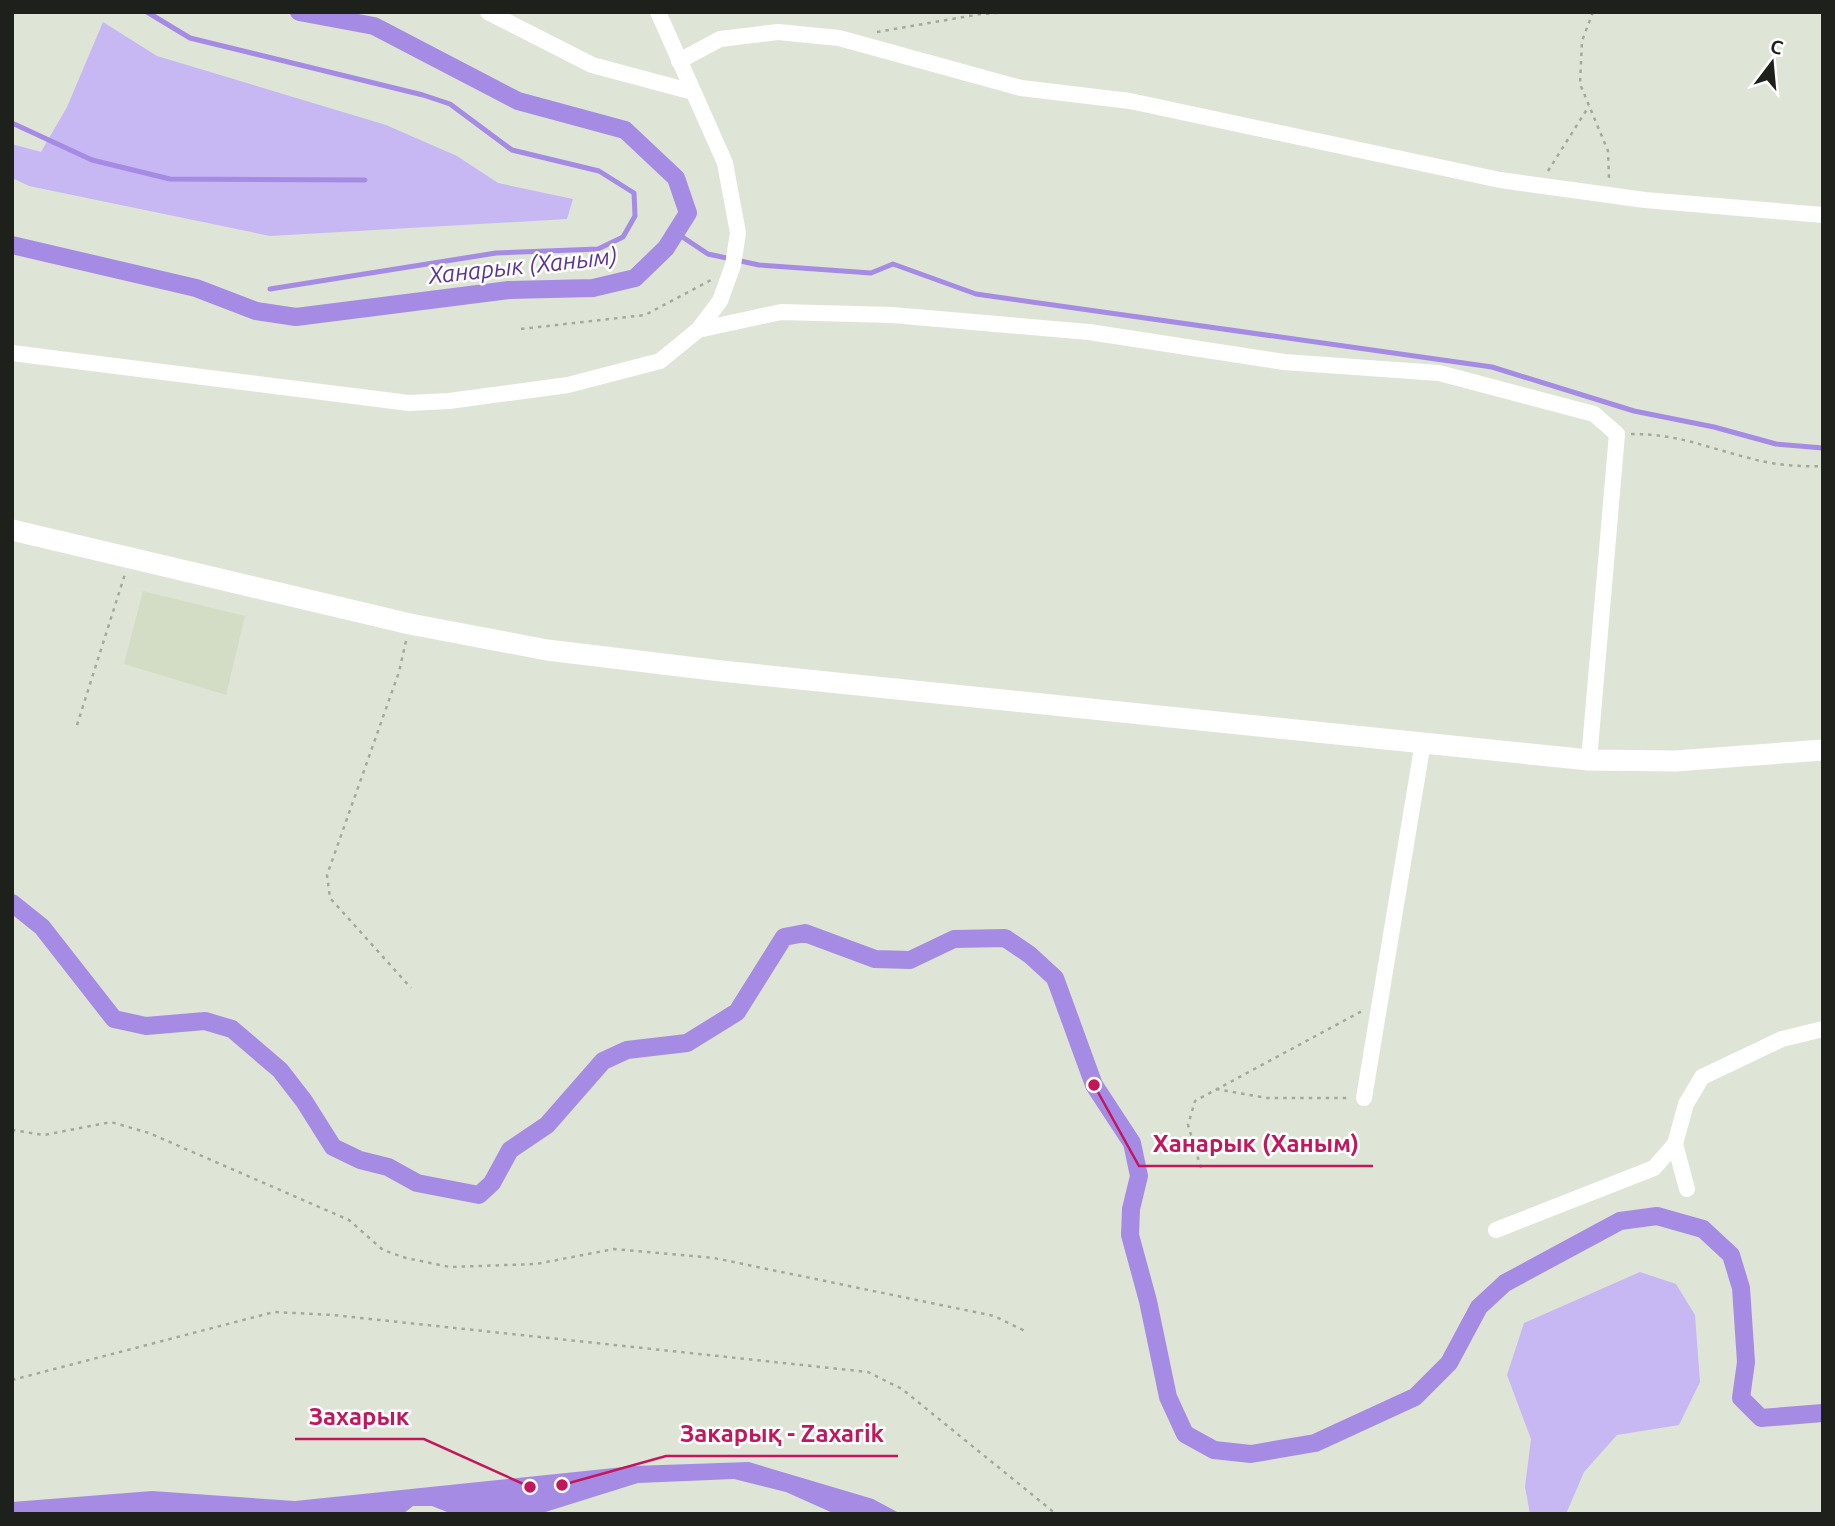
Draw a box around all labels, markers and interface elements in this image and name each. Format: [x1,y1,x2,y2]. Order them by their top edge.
north arrow [1737,28,1807,98]
text: С [1768,34,1786,59]
water label: Ханарык (Ханым) [425,242,618,289]
callout: Ханарык (Ханым) [1139,1121,1373,1166]
text: Ханарык (Ханым) [1153,1130,1359,1157]
callout: Захарык [295,1394,424,1439]
text: Захарык [309,1403,410,1430]
callout: Закарық - Zaxarik [666,1411,898,1456]
text: Закарық - Zaxarik [680,1420,885,1447]

